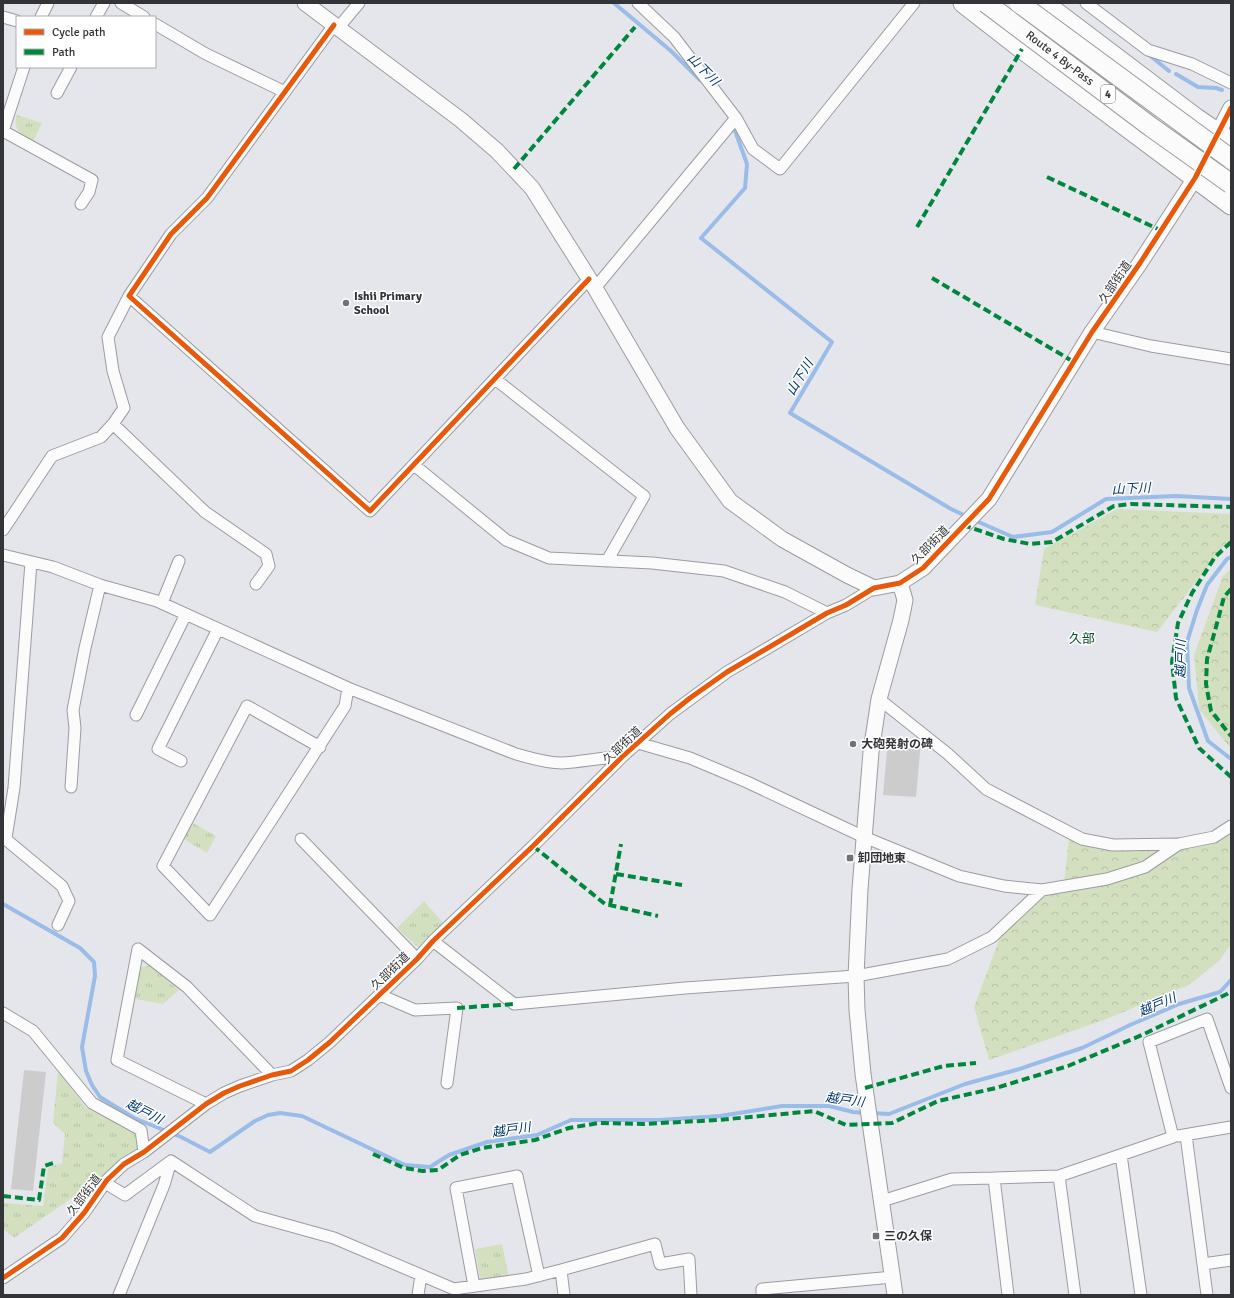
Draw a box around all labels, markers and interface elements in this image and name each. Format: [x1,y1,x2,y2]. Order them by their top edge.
legend [16,16,156,68]
text: Cycle path [52,25,105,40]
street label: Route 4 By-Pass [1023,28,1097,89]
text: Path [52,45,75,60]
water label: 山下川 [684,50,724,91]
road number: 4 [1101,85,1115,103]
street label: 久部街道 [1096,258,1135,306]
place label: Ishii Primary School [354,289,422,318]
marker: Ishii Primary School [341,298,351,308]
water label: 山下川 [783,355,818,398]
water label: 山下川 [1111,480,1153,498]
street label: 久部街道 [908,523,953,568]
district label: 久部 [1069,631,1095,647]
water label: 越戸川 [1173,637,1189,679]
street label: 久部街道 [600,724,645,767]
place label: 大砲発射の碑 [861,737,933,752]
marker: 大砲発射の碑 [848,739,858,749]
place label: 卸団地東 [858,851,906,866]
marker: 卸団地東 [845,853,855,863]
street label: 久部街道 [368,949,413,993]
water label: 越戸川 [1136,989,1180,1020]
water label: 越戸川 [824,1089,867,1111]
water label: 越戸川 [124,1096,167,1129]
water label: 越戸川 [491,1119,534,1141]
street label: 久部街道 [64,1172,105,1219]
place label: 三の久保 [884,1229,932,1244]
marker: 三の久保 [871,1231,881,1241]

